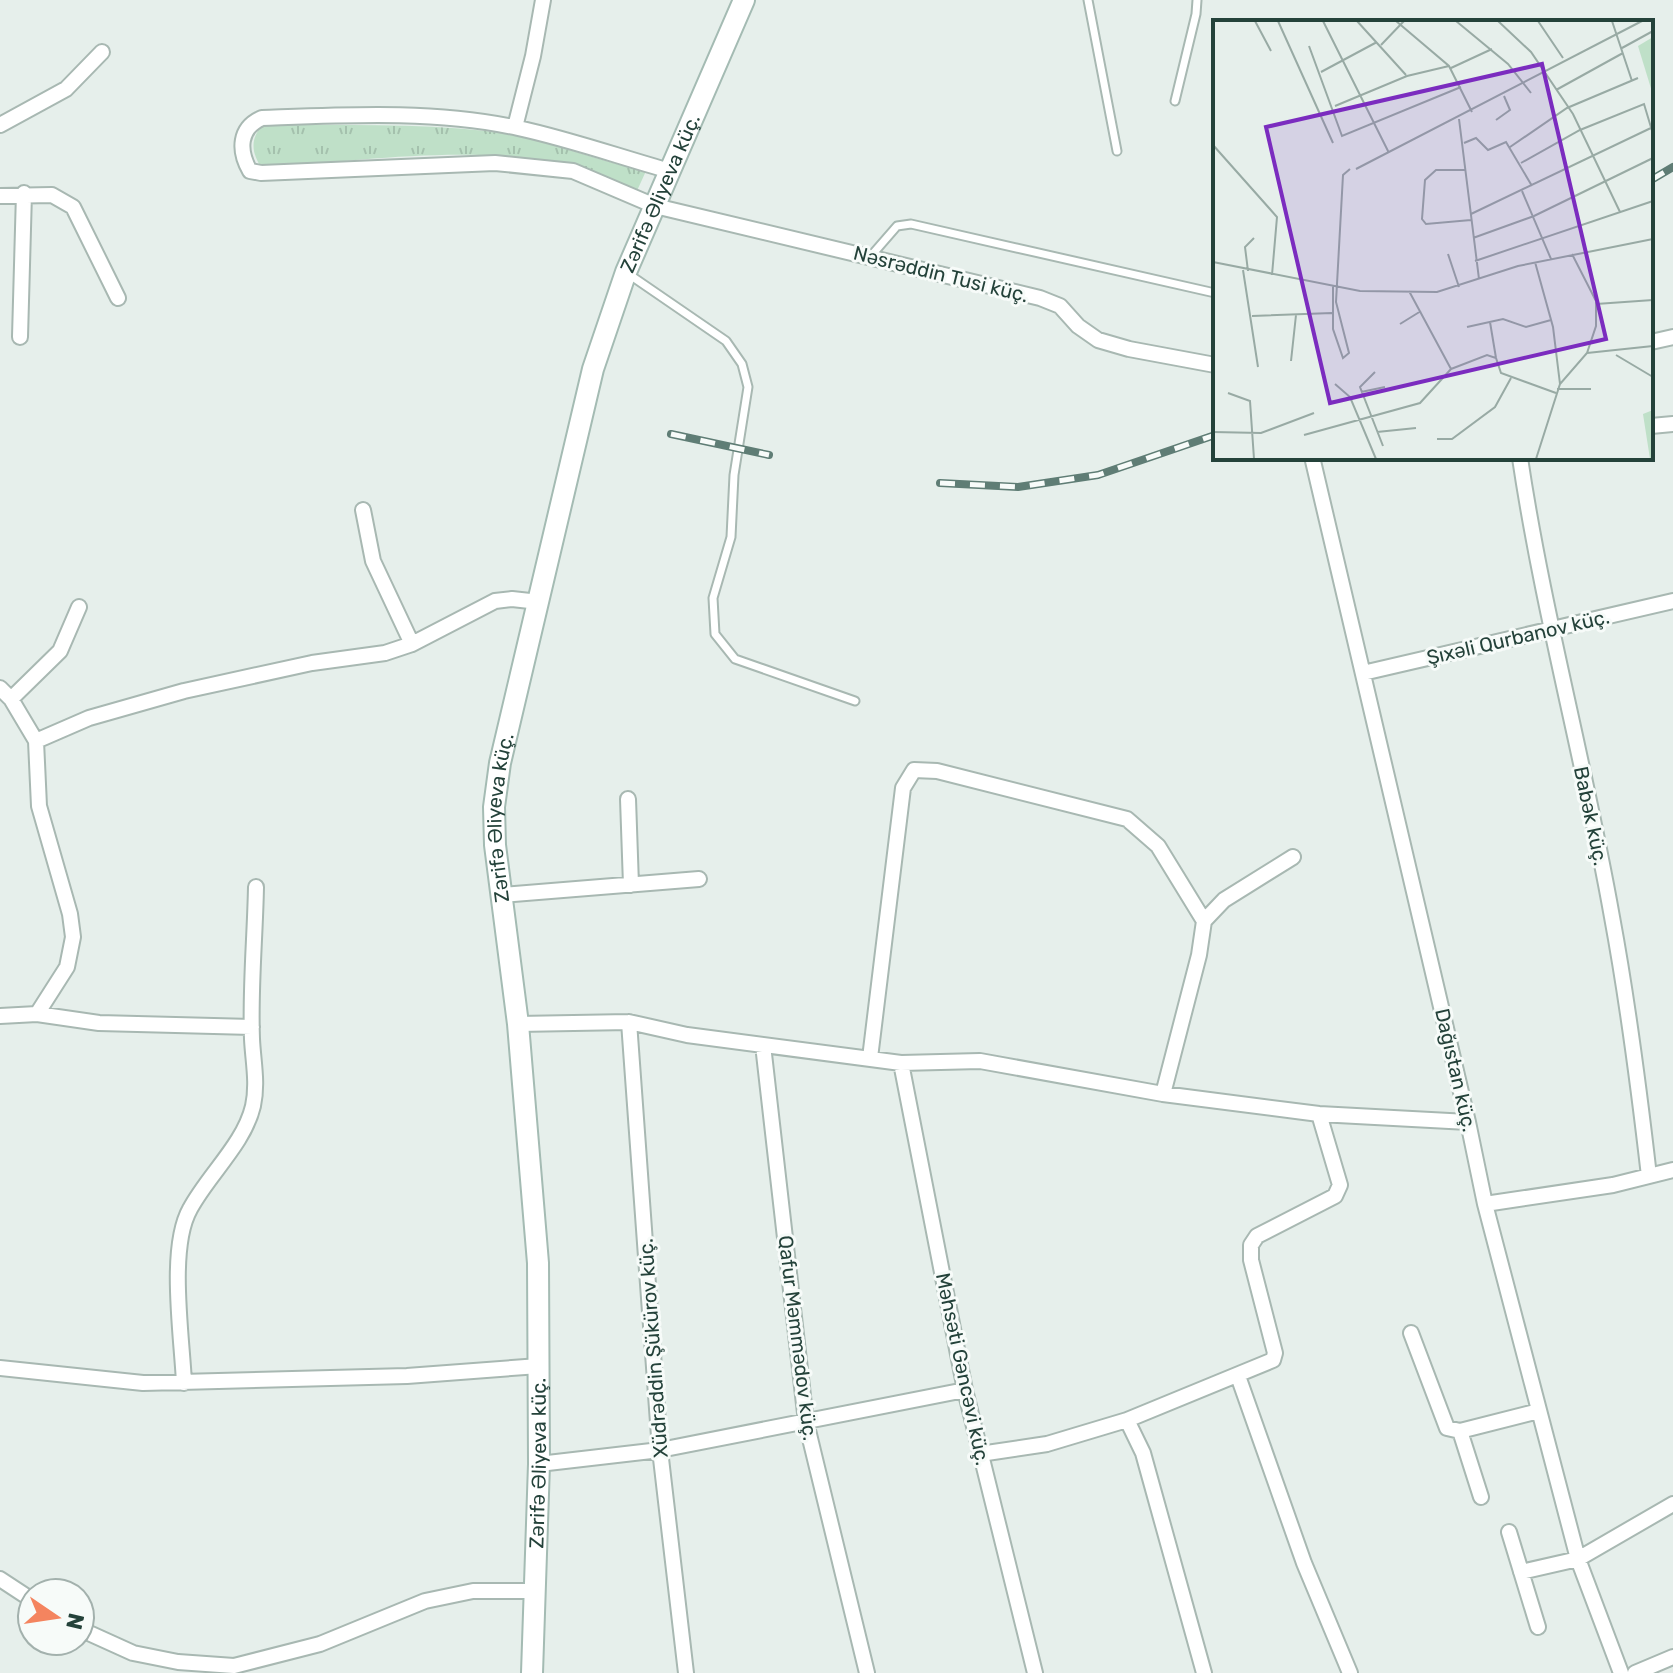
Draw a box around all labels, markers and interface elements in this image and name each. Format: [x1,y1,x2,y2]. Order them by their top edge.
inset map [1213,20,1653,460]
street label: Zərifə Əliyeva küç. [615,110,705,276]
street label: Nəsrəddin Tusi küç. [851,241,1031,307]
street label: Şıxəli Qurbanov küç. [1424,604,1612,670]
street label: Zərifə Əliyeva küç. [482,731,519,904]
street label: Babək küç. [1569,764,1613,868]
street label: Dağıstan küç. [1430,1006,1482,1134]
street label: Qafur Məmmədov küç. [773,1234,823,1442]
street label: Xüdrəddin Şükürov küç. [633,1238,673,1458]
street label: Məhsəti Gəncəvi küç. [931,1270,995,1468]
street label: Zərifə Əliyeva küç. [524,1378,551,1549]
north arrow [16,1577,96,1657]
text: N [60,1611,90,1632]

